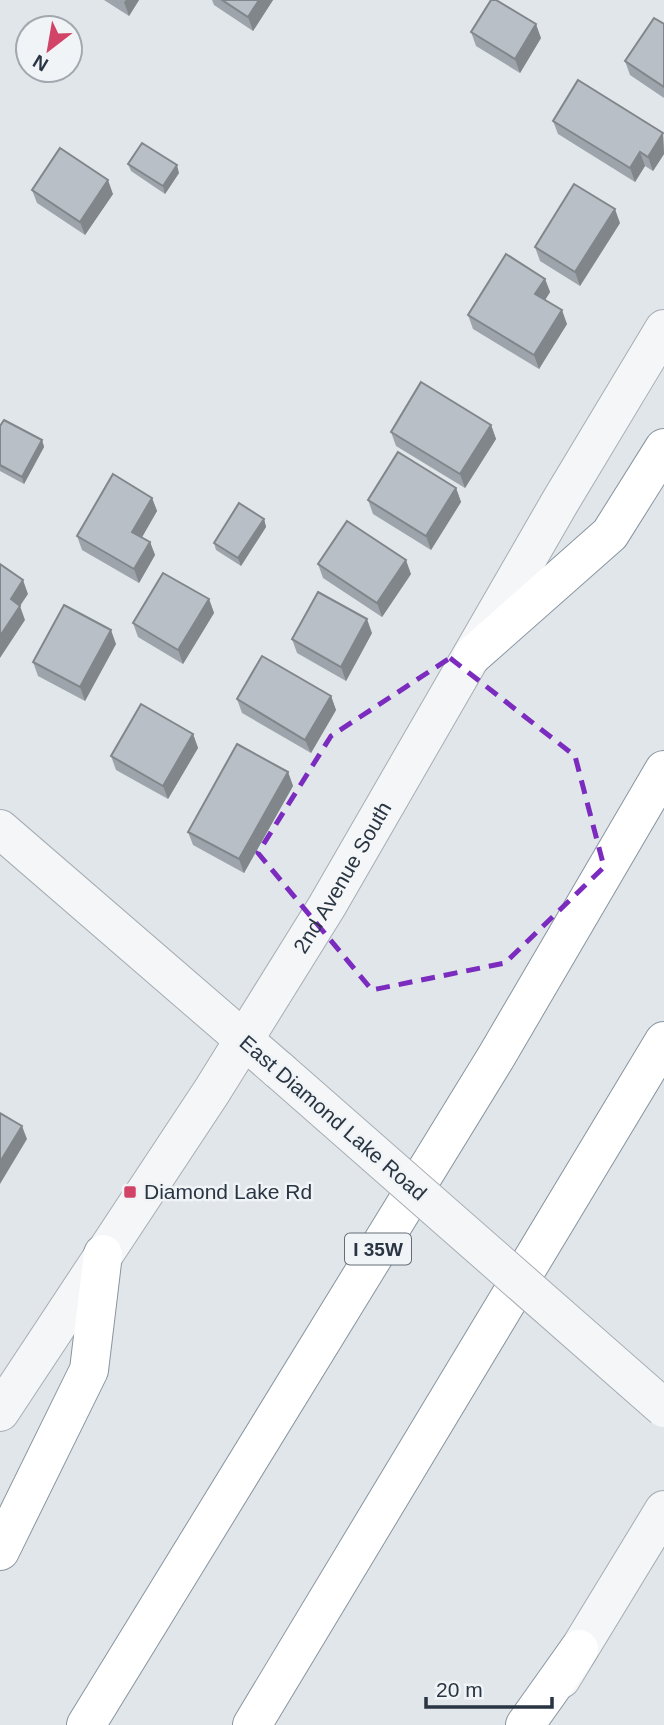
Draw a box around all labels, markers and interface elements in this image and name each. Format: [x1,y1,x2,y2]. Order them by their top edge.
north arrow [14,14,84,84]
text: N [29,51,52,76]
street label: 2nd Avenue South [289,798,396,957]
street label: East Diamond Lake Road [235,1030,431,1205]
place label: Diamond Lake Rd [144,1180,312,1203]
marker: Diamond Lake Rd [122,1184,138,1200]
road number: I 35W [345,1233,411,1264]
scale bar [426,1666,552,1710]
text: 20 m [436,1678,483,1701]

